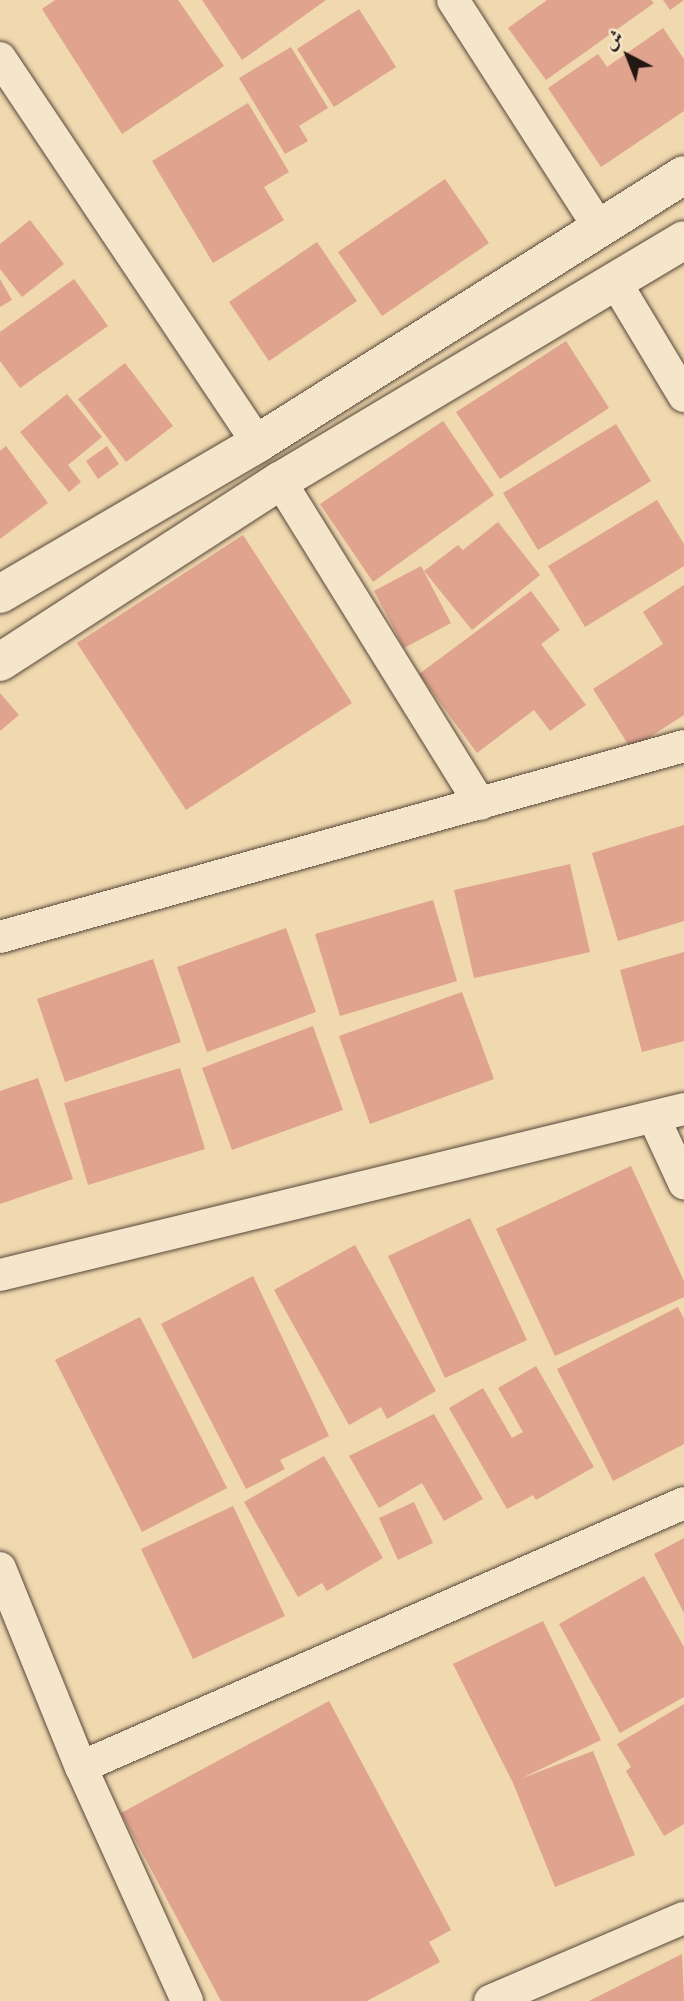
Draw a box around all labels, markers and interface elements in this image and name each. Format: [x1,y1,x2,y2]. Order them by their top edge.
north arrow [593,21,663,91]
text: ش [599,25,629,56]

